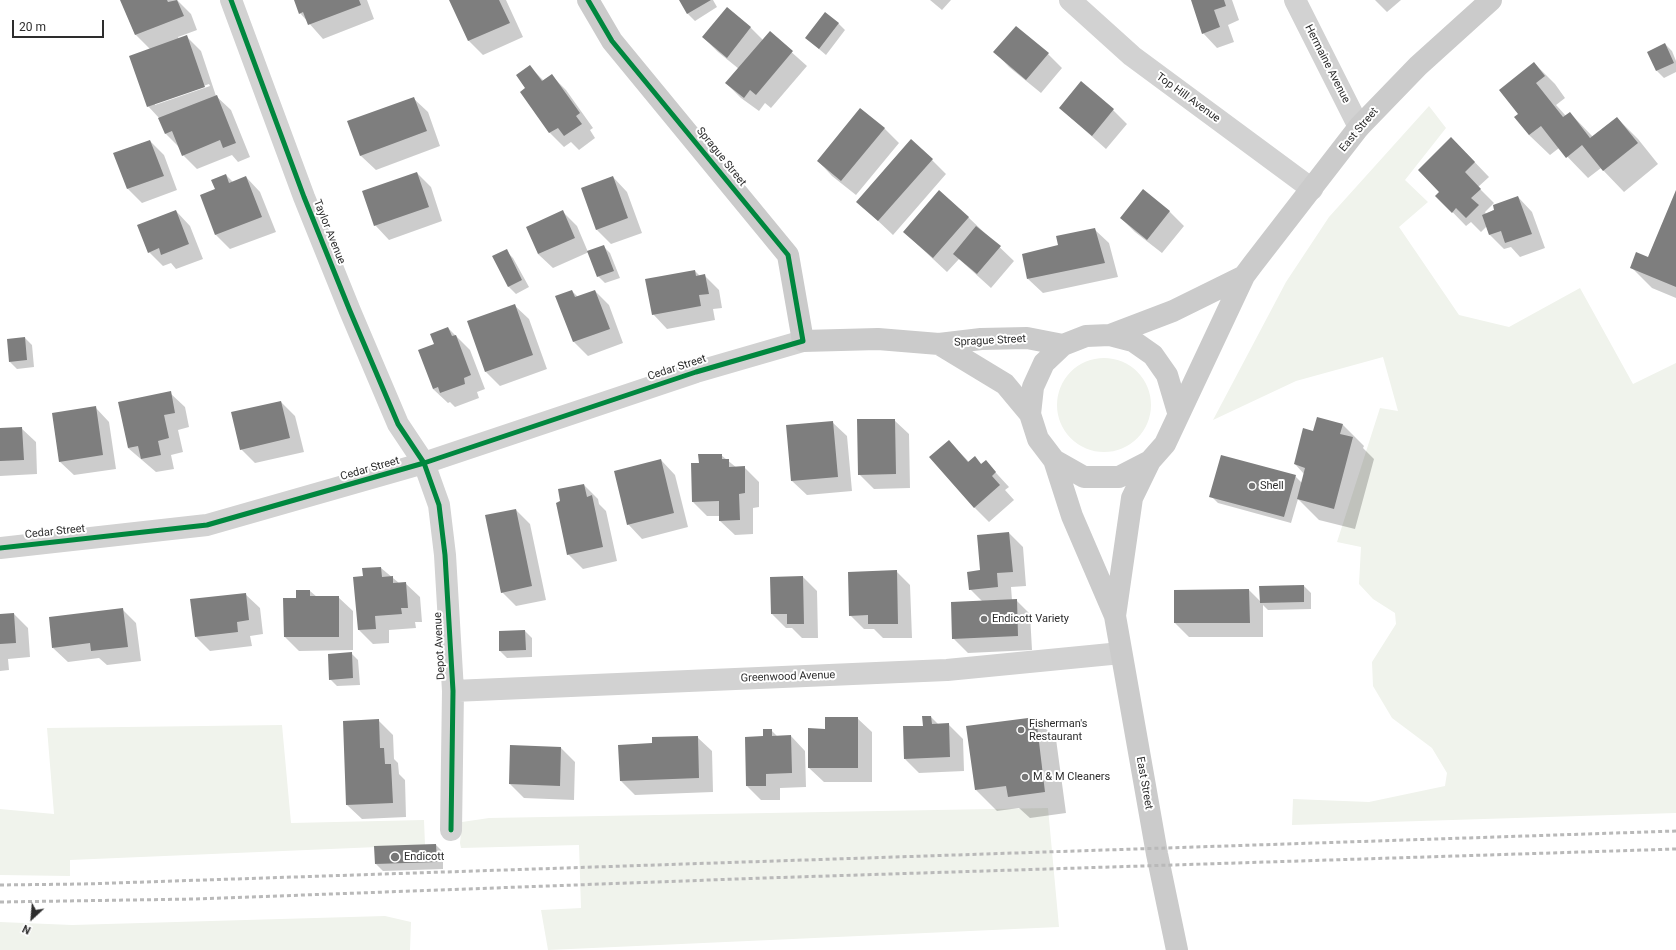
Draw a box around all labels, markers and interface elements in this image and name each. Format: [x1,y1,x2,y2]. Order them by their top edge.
scale bar [14,12,106,38]
text: 20 m [19,20,46,34]
street label: Hermaine Avenue [1302,23,1352,105]
street label: Top Hill Avenue [1153,70,1223,126]
street label: East Street [1337,105,1381,155]
street label: Sprague Street [693,125,749,189]
street label: Taylor Avenue [310,198,348,266]
street label: Sprague Street [954,333,1026,349]
street label: Cedar Street [646,352,708,384]
street label: Cedar Street [339,454,401,484]
place label: Shell [1260,479,1284,493]
marker: Shell [1247,481,1257,491]
street label: Cedar Street [24,522,86,542]
street label: Depot Avenue [432,612,448,680]
place label: Endicott Variety [992,612,1069,626]
marker: Endicott Variety [979,614,989,624]
street label: Greenwood Avenue [741,669,835,685]
place label: Fisherman's Restaurant [1029,717,1087,743]
marker: Fisherman's Restaurant [1016,725,1026,735]
street label: East Street [1133,756,1155,810]
place label: M & M Cleaners [1033,770,1110,784]
marker: M & M Cleaners [1020,772,1030,782]
place label: Endicott [404,850,444,864]
marker: Endicott [389,851,401,863]
north arrow [12,898,52,938]
text: N [20,922,33,937]

